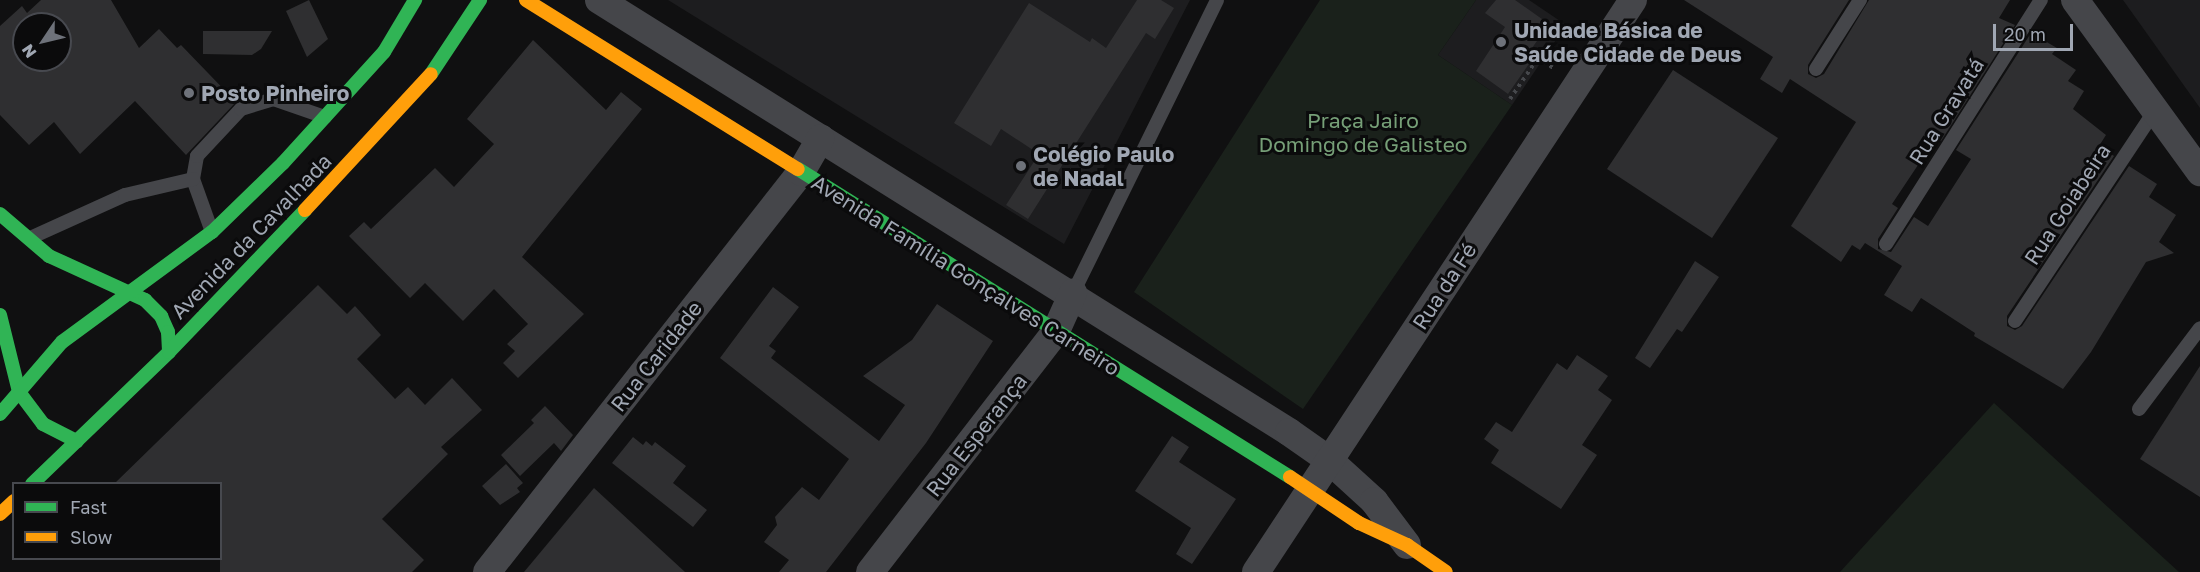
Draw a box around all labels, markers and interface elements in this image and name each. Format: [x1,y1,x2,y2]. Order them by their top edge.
north arrow [12,12,72,72]
scale bar [1996,12,2076,50]
place label: Unidade Básica de Saúde Cidade de Deus [1514,17,1742,67]
text: 20 m [2004,23,2046,45]
marker: Unidade Básica de Saúde Cidade de Deus [1492,33,1510,51]
text: N [17,40,41,62]
street label: Rua Gravatá [1903,53,1989,169]
place label: Posto Pinheiro [201,80,349,106]
marker: Posto Pinheiro [182,86,196,100]
park label: Praça Jairo Domingo de Galisteo [1259,107,1467,157]
street label: Rua Goiabeira [2019,139,2115,269]
place label: Colégio Paulo de Nadal [1033,141,1174,191]
street label: Avenida da Cavalhada [166,148,336,324]
marker: Colégio Paulo de Nadal [1014,159,1028,173]
street label: Avenida Família Gonçalves Carneiro [807,169,1125,381]
street label: Rua da Fé [1407,238,1481,334]
street label: Rua Caridade [605,296,707,416]
street label: Rua Esperança [920,369,1032,501]
legend [12,482,222,560]
text: Fast [70,496,107,518]
text: Slow [70,526,112,548]

